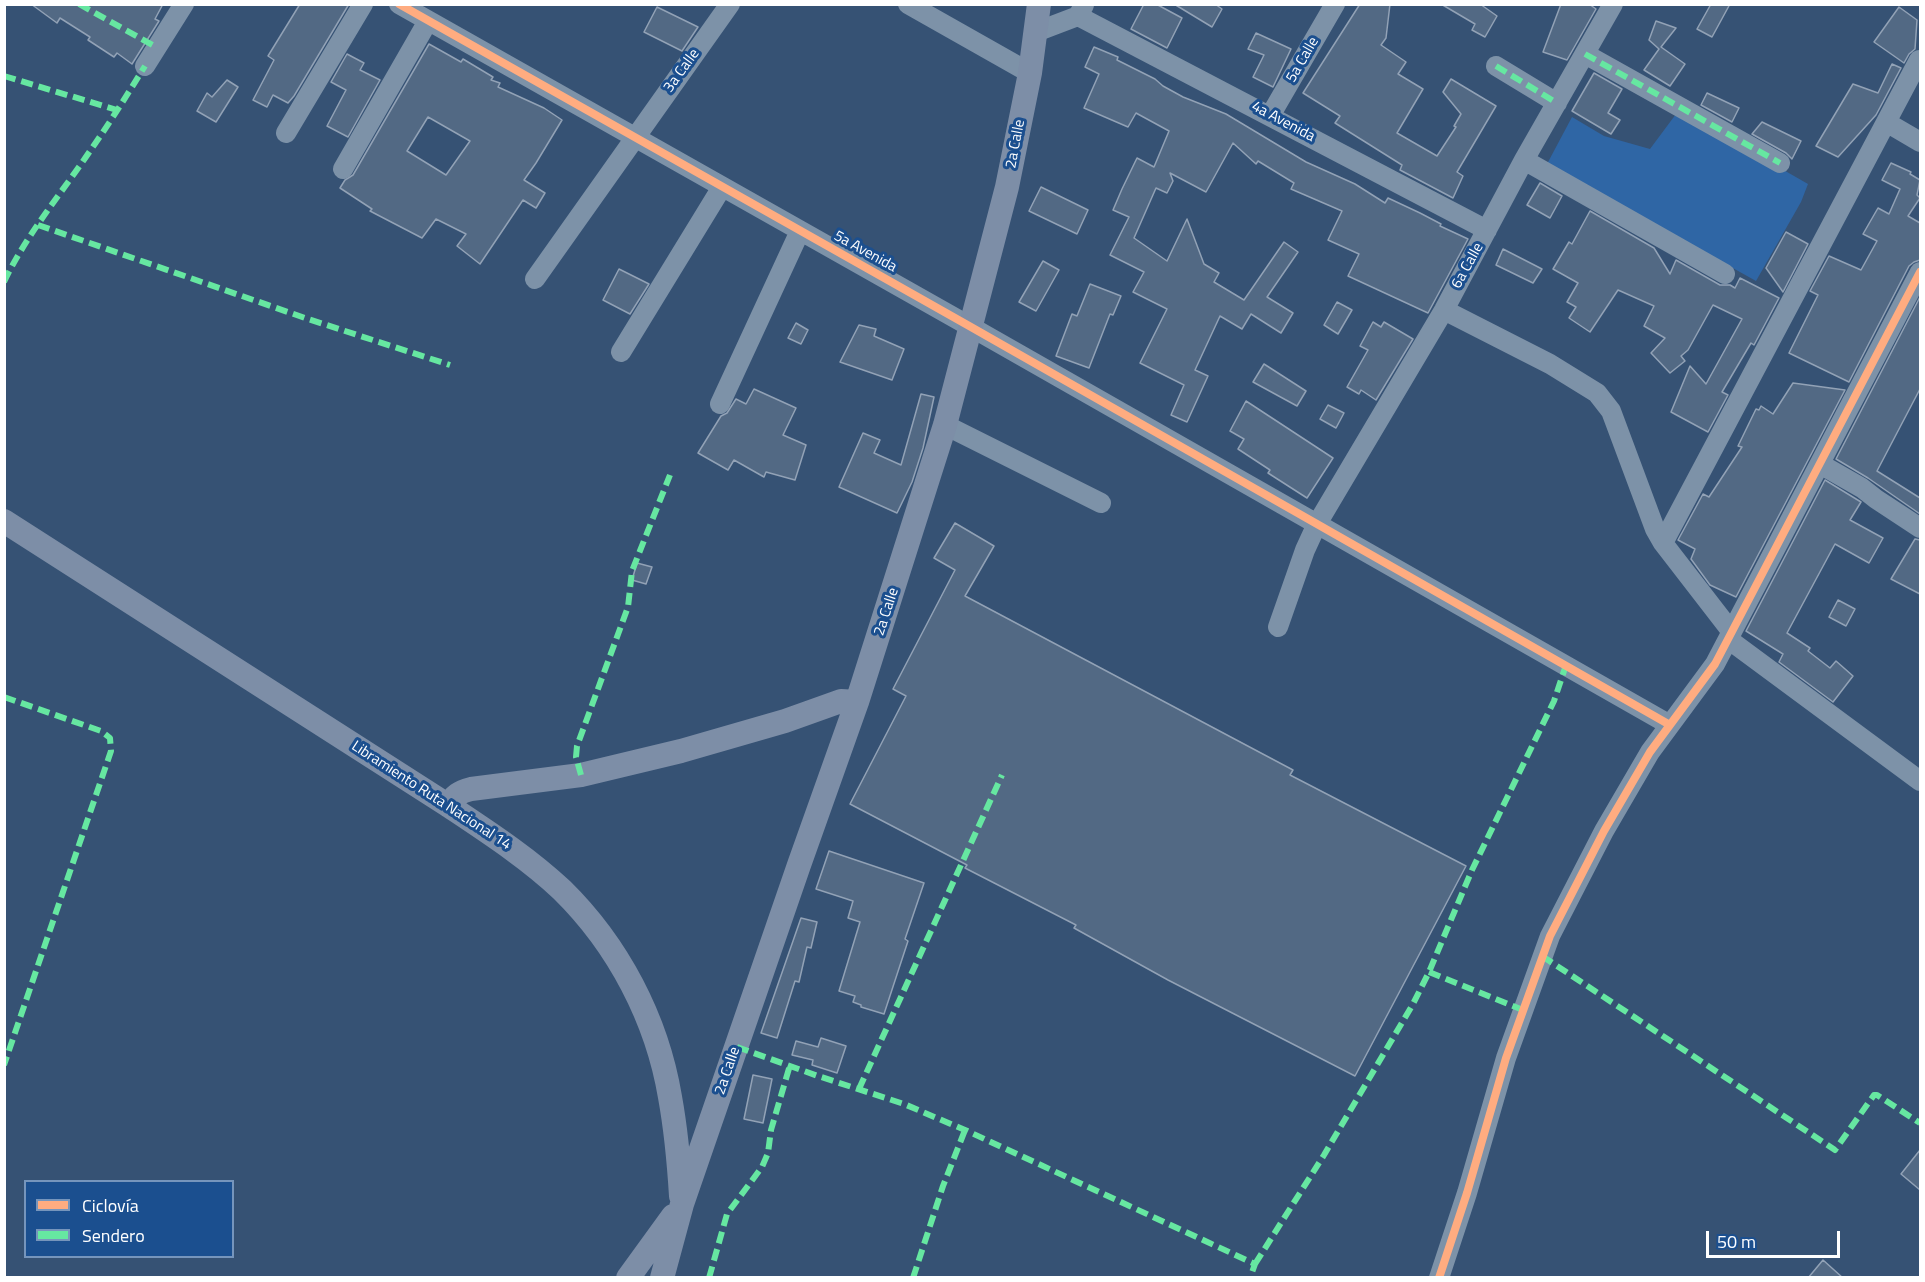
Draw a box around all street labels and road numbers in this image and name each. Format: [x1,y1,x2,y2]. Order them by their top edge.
street label: 5a Calle [1283,34,1323,86]
street label: 3a Calle [660,46,704,96]
street label: 4a Avenida [1248,98,1318,146]
street label: 2a Calle [1002,118,1030,170]
street label: 5a Avenida [830,227,900,277]
street label: 6a Calle [1448,240,1488,292]
street label: 2a Calle [871,586,903,638]
street label: Libramiento Ruta Nacional 14 [348,738,514,854]
street label: 2a Calle [711,1045,745,1097]

